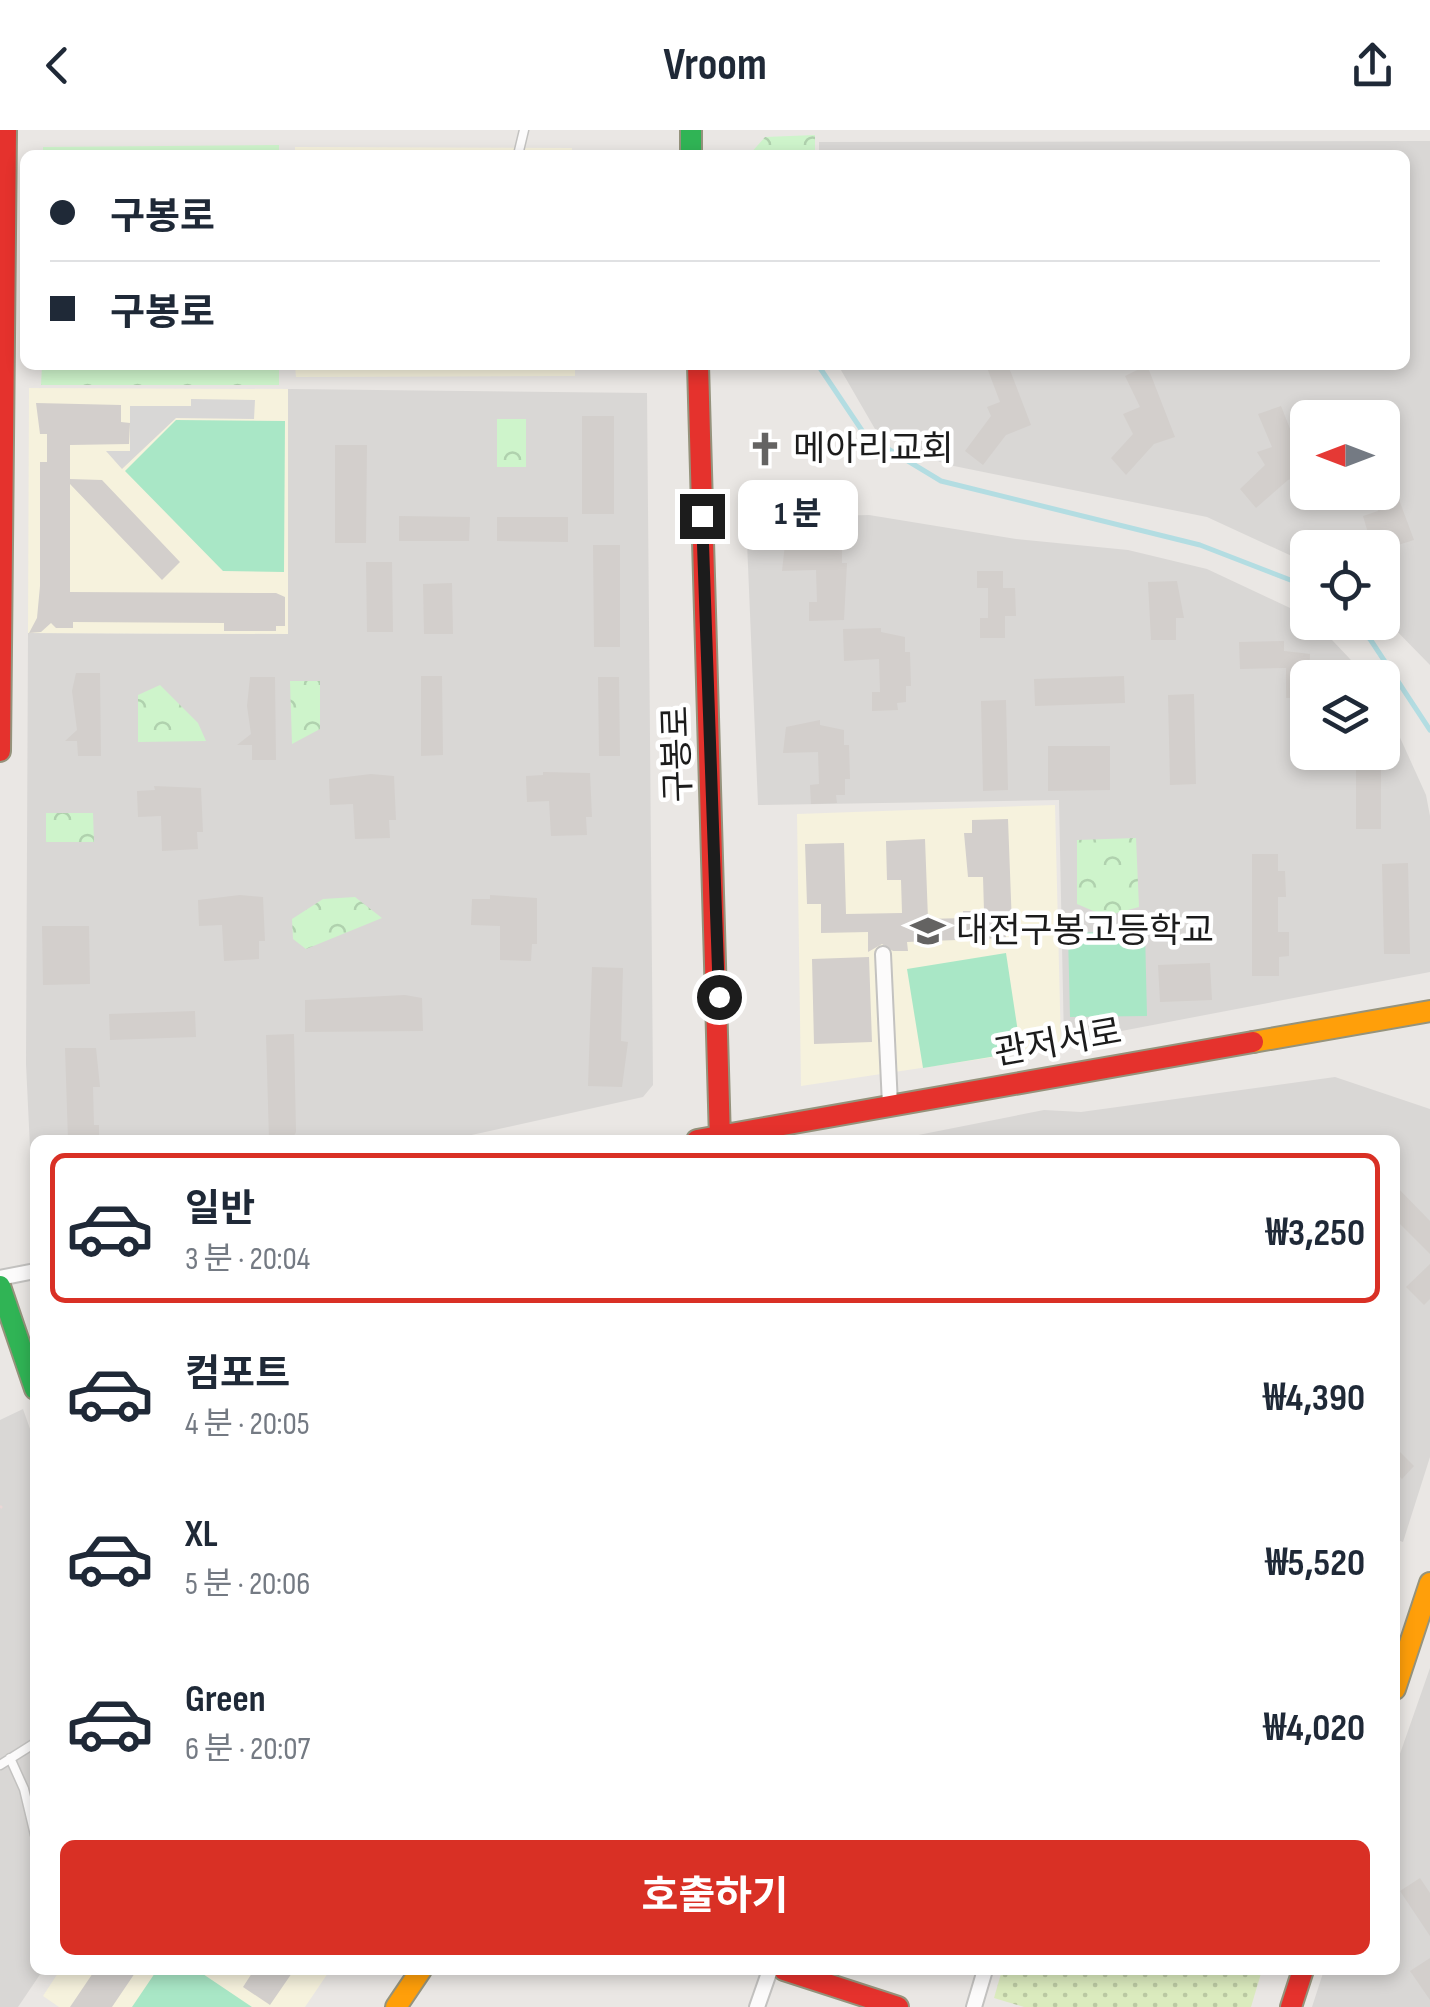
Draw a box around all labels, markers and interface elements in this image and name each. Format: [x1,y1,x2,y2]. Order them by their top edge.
icon: back [30,38,85,93]
text: Vroom [663,38,767,93]
icon: share [1345,38,1400,93]
text: 구봉로 [110,195,215,240]
text: 구봉로 [110,291,215,336]
north arrow [1290,400,1400,510]
map controls [1290,400,1400,770]
place label: 메아리교회 [793,428,954,471]
church icon: 메아리교회 [746,430,784,468]
callout: 1 분 [737,481,857,551]
route end [680,494,725,539]
text: 1 분 [775,495,821,534]
button: locate [1290,530,1400,640]
button: layers [1290,660,1400,770]
street label: 구봉로 [655,705,701,803]
place label: 대전구봉고등학교 [956,910,1214,953]
school or university icon: 대전구봉고등학교 [909,912,947,950]
route start [697,975,742,1020]
street label: 관저서로 [991,1011,1125,1075]
icon: car [65,1183,155,1273]
text: 일반 [185,1187,255,1232]
text: ₩3,250 [1266,1211,1365,1256]
text: 3 분 · 20:04 [185,1240,310,1279]
icon: car [65,1348,155,1438]
text: 컴포트 [185,1352,290,1397]
text: ₩4,390 [1263,1376,1365,1421]
text: 4 분 · 20:05 [185,1405,310,1444]
text: XL [185,1512,218,1557]
icon: car [65,1513,155,1603]
text: ₩5,520 [1265,1541,1365,1586]
text: 5 분 · 20:06 [185,1565,310,1604]
text: Green [185,1677,266,1722]
icon: car [65,1678,155,1768]
text: ₩4,020 [1264,1706,1365,1751]
text: 6 분 · 20:07 [185,1730,310,1769]
button: 호출하기 [60,1840,1370,1955]

